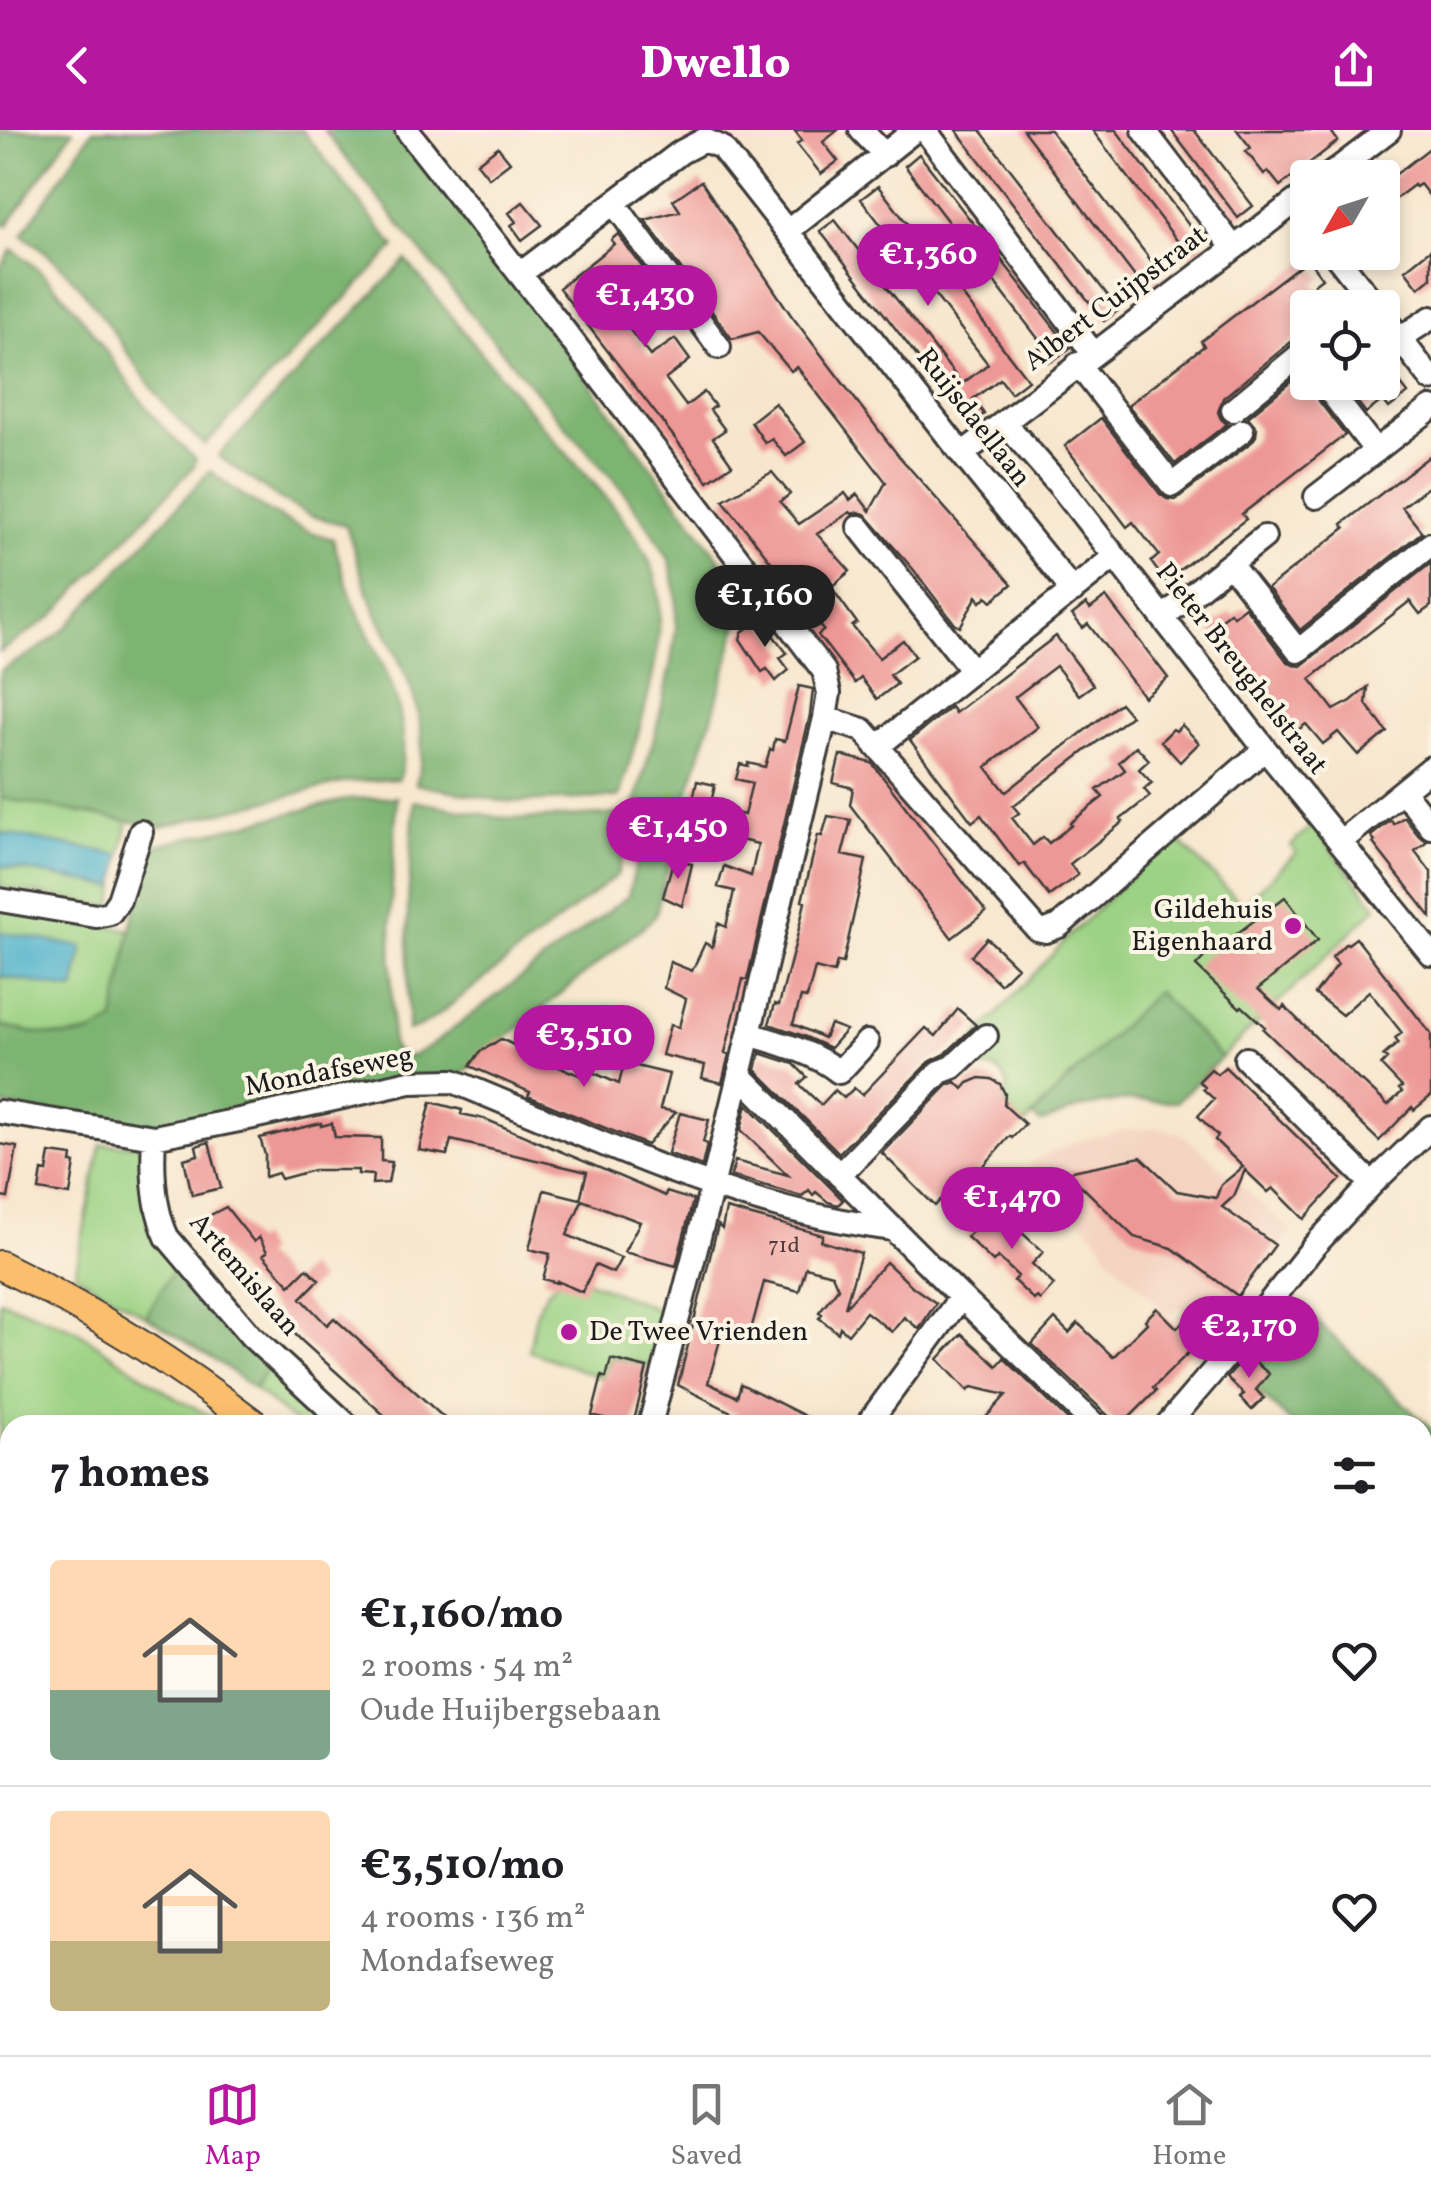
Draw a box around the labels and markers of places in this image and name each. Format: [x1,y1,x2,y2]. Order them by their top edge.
pin: €1,360 [847,224,1009,309]
pin: €1,430 [564,265,726,350]
pin: €1,160 [684,565,846,650]
pin: €1,450 [597,797,759,882]
place label: Gildehuis Eigenhaard [1131,891,1273,962]
marker: Gildehuis Eigenhaard [1282,915,1304,937]
pin: €3,510 [503,1005,665,1090]
pin: €1,470 [931,1167,1093,1252]
pin: €2,170 [1168,1296,1330,1381]
place label: De Twee Vrienden [589,1313,808,1352]
marker: De Twee Vrienden [558,1321,580,1343]

